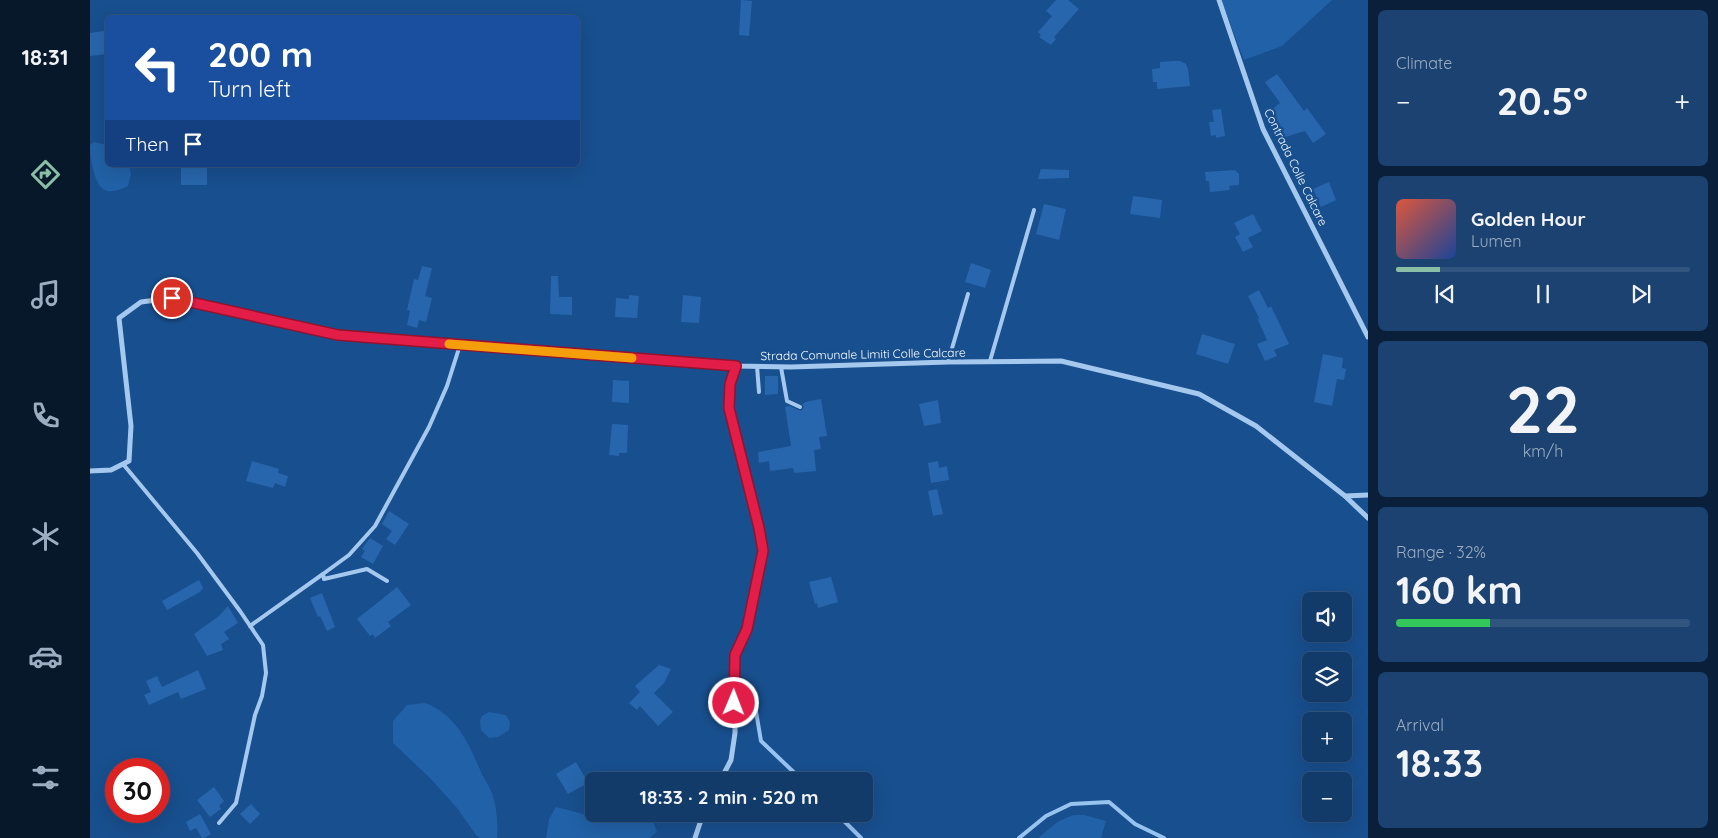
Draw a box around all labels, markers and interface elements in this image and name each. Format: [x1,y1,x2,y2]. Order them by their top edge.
text: 200 m [208,32,313,76]
icon: left [125,35,190,100]
text: 18:31 [22,43,69,71]
text: Climate [1396,53,1452,73]
text: Turn left [208,75,291,103]
text: 20.5° [1497,77,1588,125]
text: − [1396,84,1411,119]
text: + [1674,84,1690,119]
street label: Contrada Colle Calcare [1261,106,1331,228]
icon: arrive [179,130,207,158]
text: Then [125,132,169,156]
icon: directions [28,157,63,192]
text: Golden Hour [1471,207,1586,231]
text: Lumen [1471,231,1522,251]
icon: music [28,277,63,312]
pin [151,277,193,319]
icon: previous [1431,280,1459,308]
icon: pause [1529,280,1557,308]
icon: next [1627,280,1655,308]
icon: arrive [158,284,186,312]
street label: Strada Comunale Limiti Colle Calcare [760,345,966,363]
text: 22 [1506,368,1580,449]
icon: phone [28,398,63,433]
text: km/h [1523,441,1563,461]
icon: climate [28,519,63,554]
text: Range · 32% [1396,542,1486,562]
text: 160 km [1396,566,1522,614]
map controls [1302,592,1352,822]
button: sound [1302,592,1352,642]
icon: car [28,639,63,674]
button: layers [1302,652,1352,702]
position arrow [707,676,759,728]
button: + [1302,712,1352,762]
text: Arrival [1396,715,1444,735]
text: 18:33 [1396,739,1483,787]
speed limit sign: 30 [105,758,170,823]
icon: filters [28,760,63,795]
button: − [1302,772,1352,822]
text: 18:33 · 2 min · 520 m [640,785,818,809]

